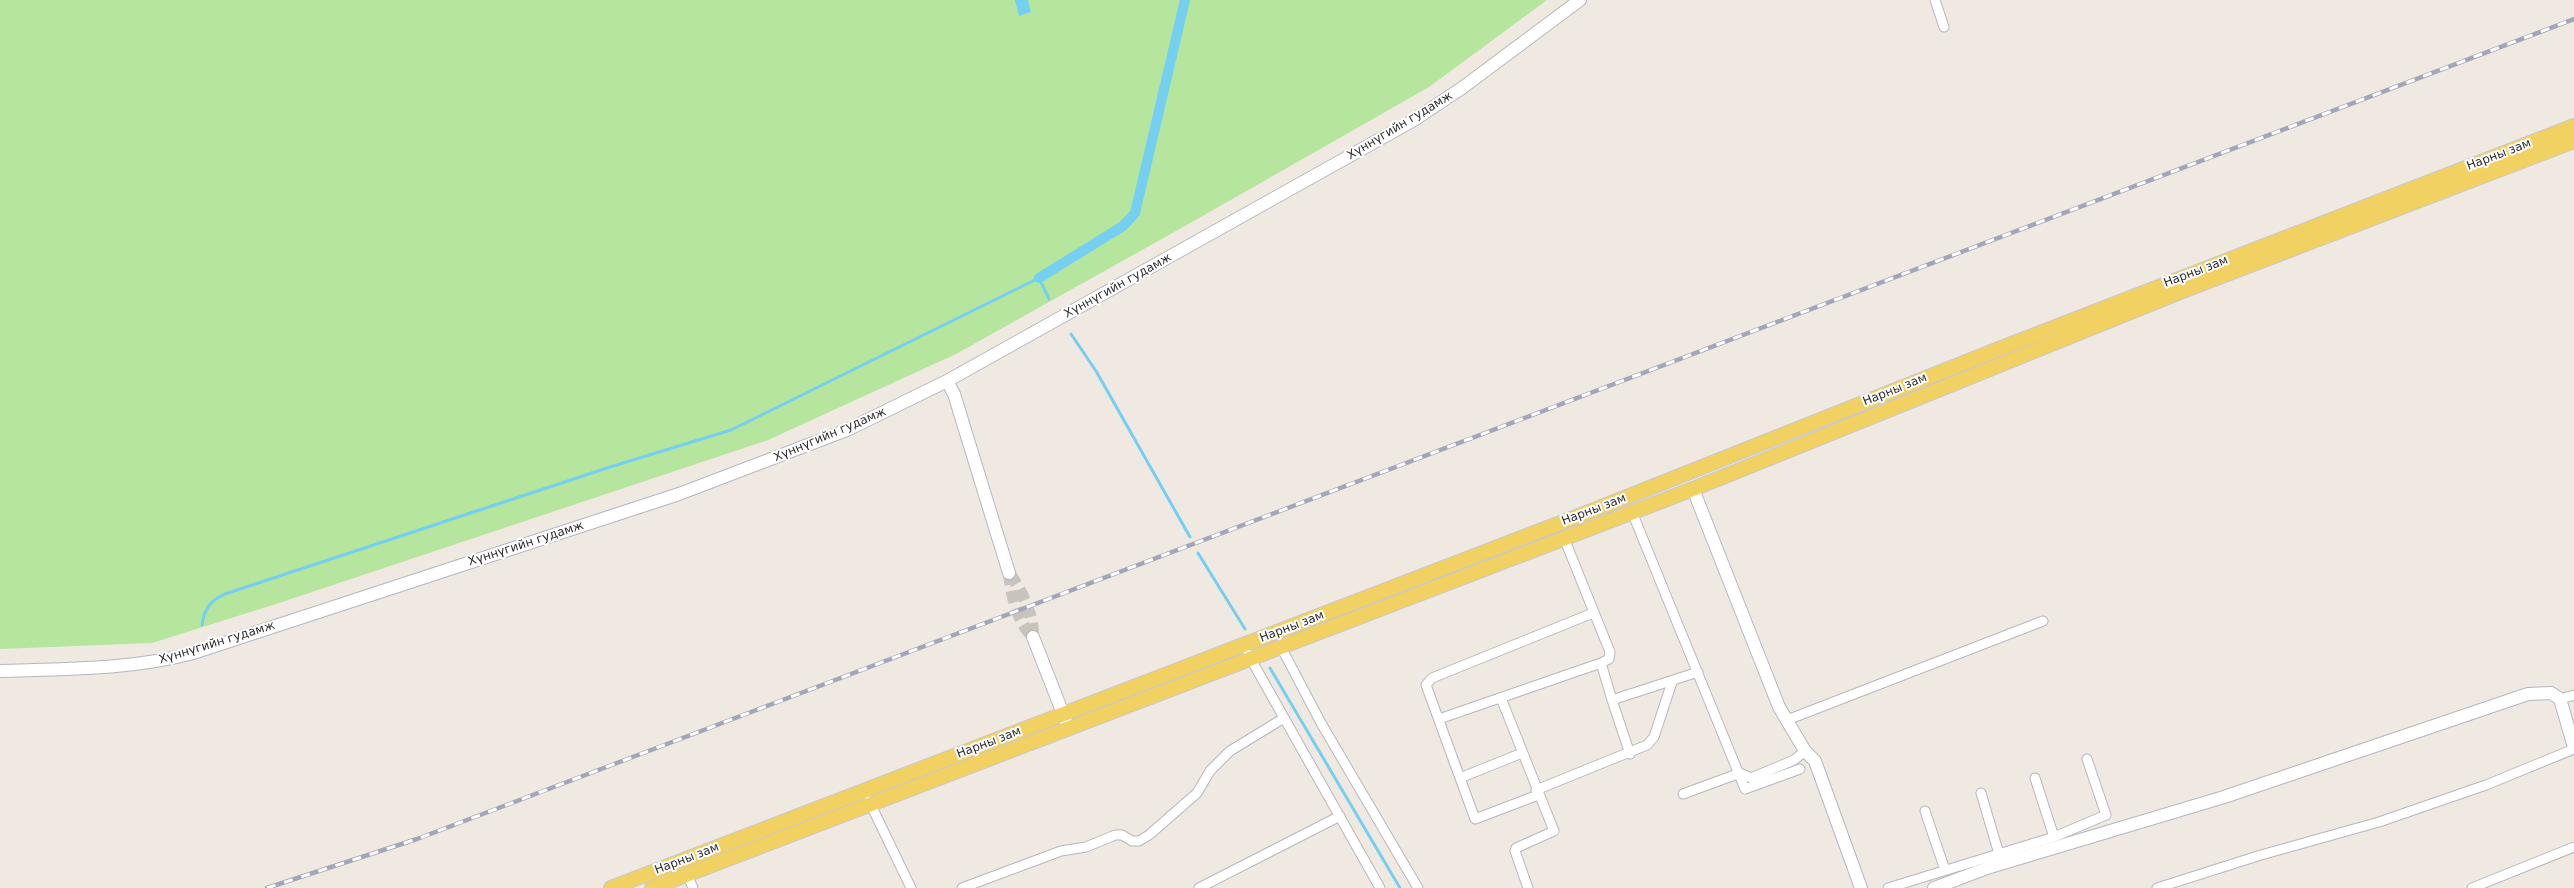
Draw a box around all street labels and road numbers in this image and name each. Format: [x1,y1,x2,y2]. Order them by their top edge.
street label: Хүннүгийн гудамж [1345,89,1455,163]
street label: Нарны зам [2465,136,2533,174]
street label: Хүннүгийн гудамж [1062,250,1174,322]
street label: Нарны зам [2162,253,2230,291]
street label: Нарны зам [1861,371,1929,409]
street label: Хүннүгийн гудамж [772,405,888,465]
street label: Нарны зам [1560,491,1628,529]
street label: Хүннүгийн гудамж [466,519,586,569]
street label: Нарны зам [1258,608,1326,646]
street label: Хүннүгийн гудамж [157,618,277,668]
street label: Нарны зам [955,724,1023,762]
street label: Нарны зам [653,840,721,878]

